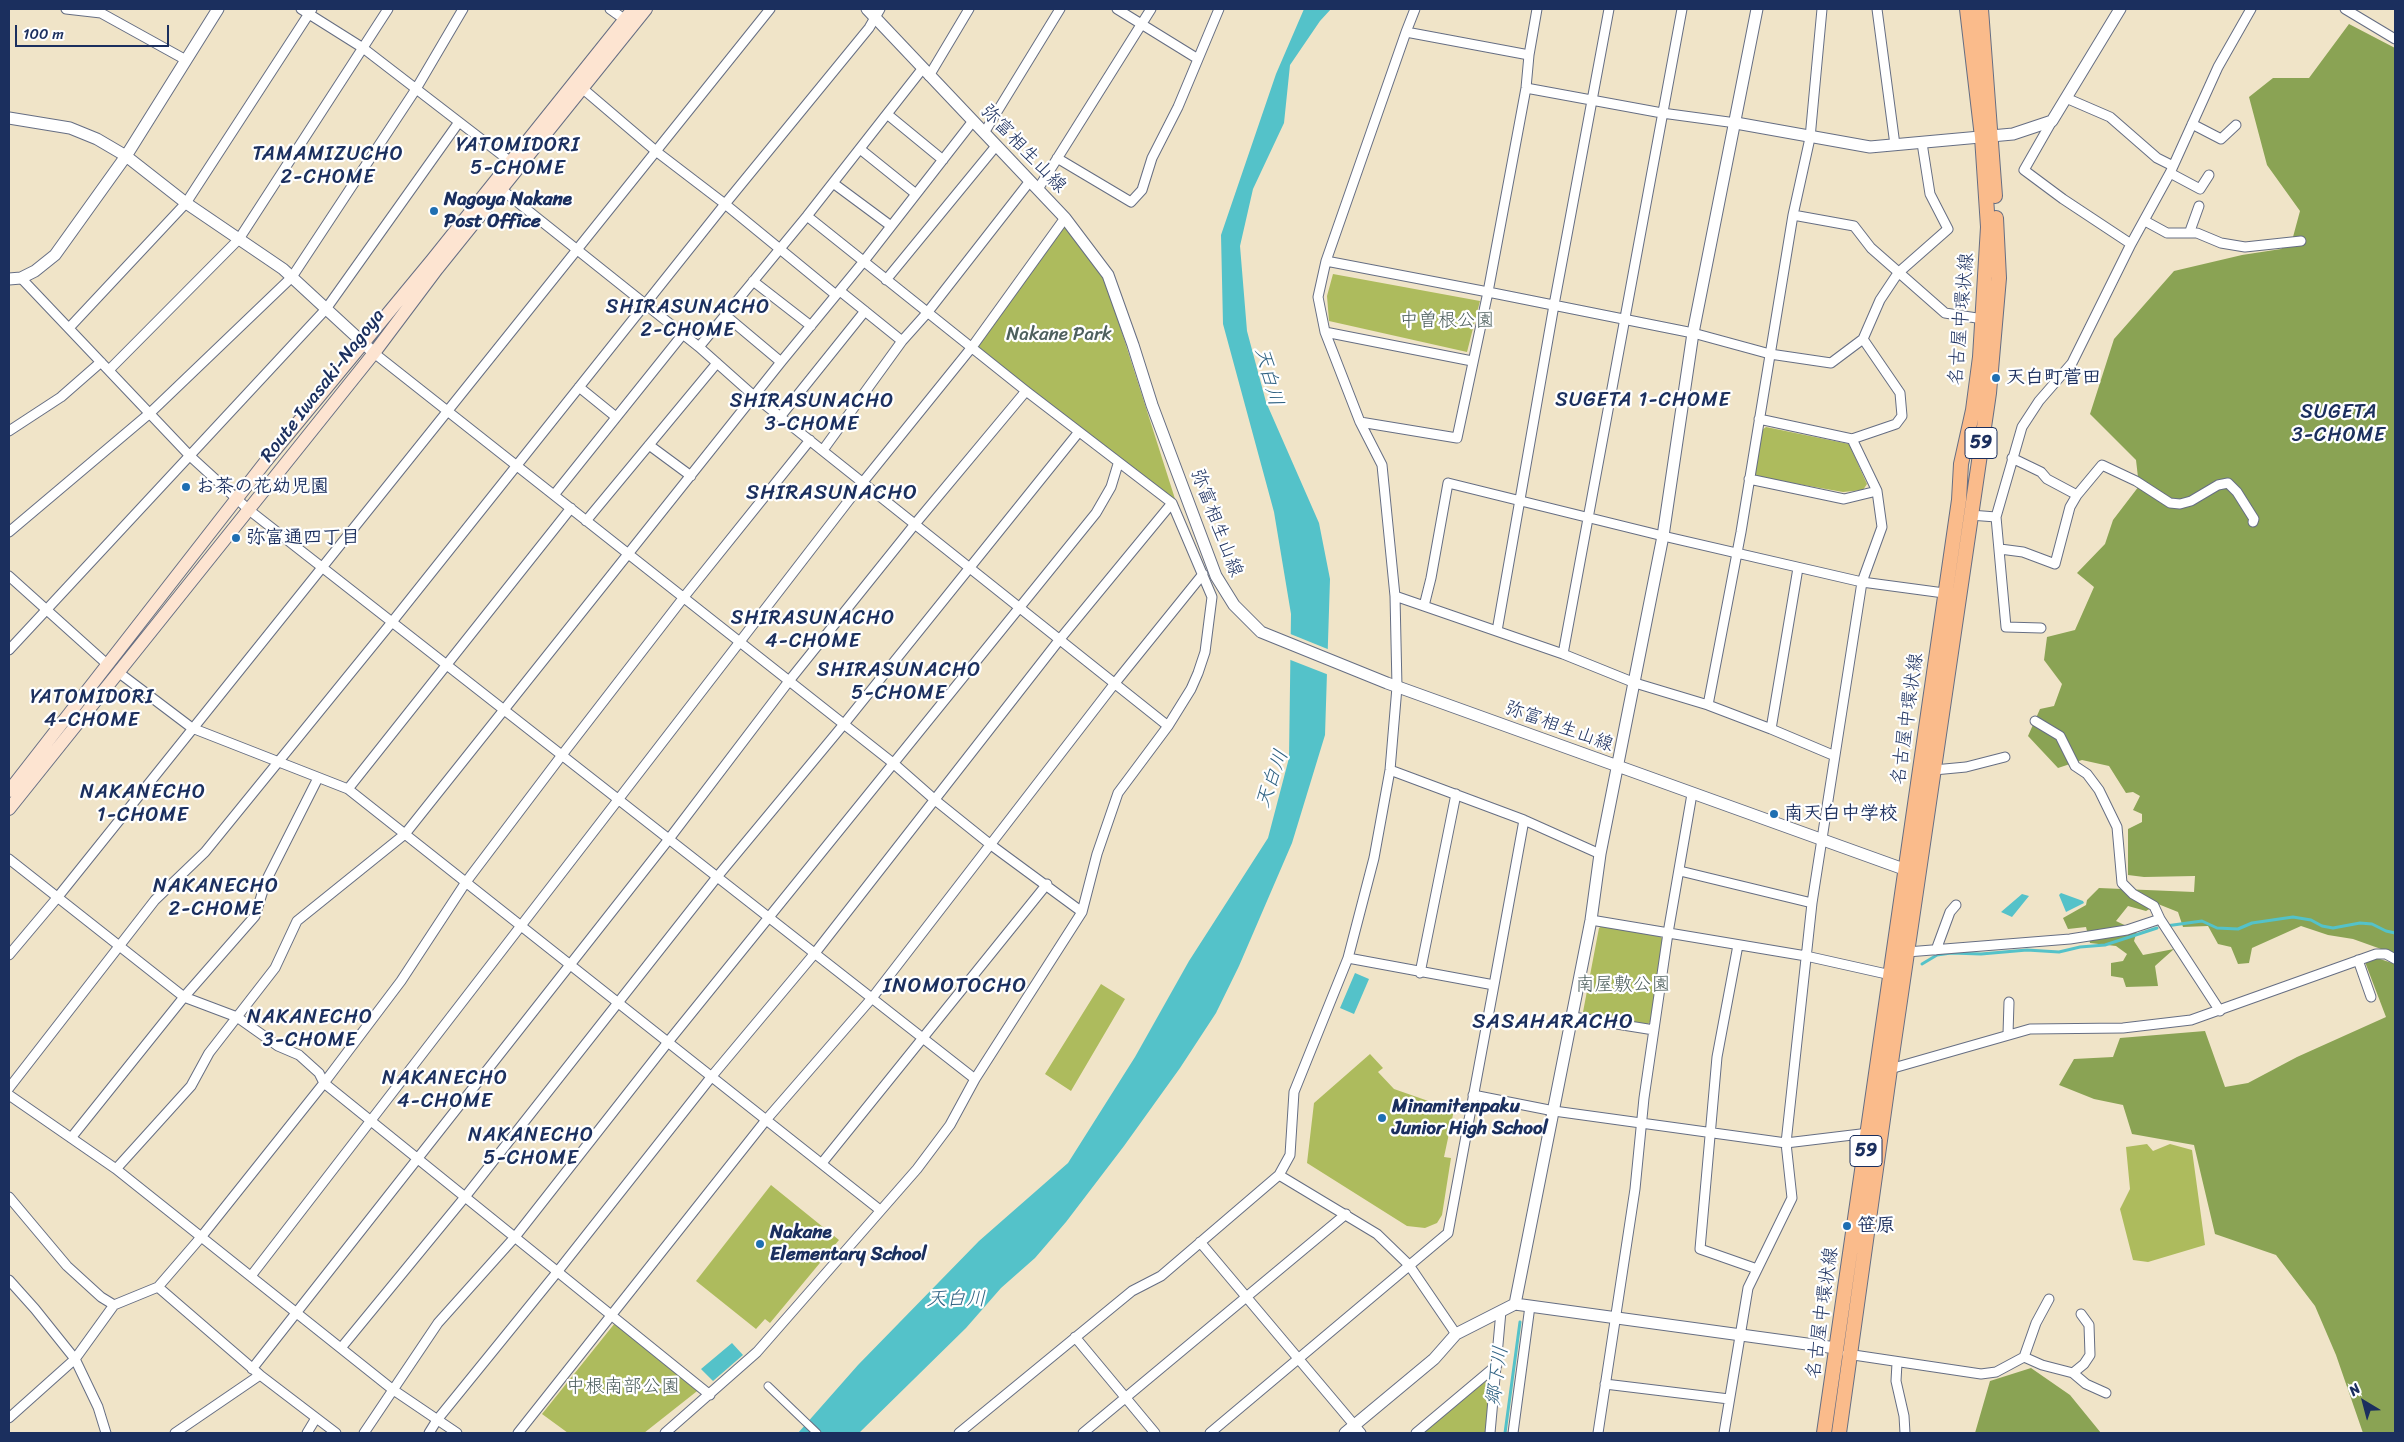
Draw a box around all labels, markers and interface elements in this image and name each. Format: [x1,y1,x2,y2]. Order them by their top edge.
scale bar [18,15,171,47]
text: 100 m [23,21,64,47]
street label: 弥富相生山線 [975,100,1071,198]
district label: YATOMIDORI 5-CHOME [457,134,579,181]
district label: TAMAMIZUCHO 2-CHOME [252,143,404,190]
place label: Nagoya Nakane Post Office [444,189,572,233]
marker: Nagoya Nakane Post Office [428,205,440,217]
street label: 名古屋中環状線 [1945,252,1979,386]
district label: SHIRASUNACHO 2-CHOME [605,296,771,343]
street label: Route Iwasaki-Nagoya [256,305,390,467]
park label: 中曽根公園 [1400,310,1494,332]
park label: Nakane Park [1006,324,1112,346]
water label: 天白川 [1249,345,1287,409]
place label: 天白町菅田 [2006,367,2101,389]
marker: 天白町菅田 [1990,372,2002,384]
district label: SUGETA 1-CHOME [1554,389,1732,413]
district label: SHIRASUNACHO 3-CHOME [729,390,895,437]
district label: SUGETA 3-CHOME [2291,401,2387,448]
road number: 59 [1965,428,1997,458]
street label: 弥富相生山線 [1185,466,1247,580]
place label: お茶の花幼児園 [196,476,329,498]
marker: お茶の花幼児園 [180,481,192,493]
district label: SHIRASUNACHO [745,481,919,507]
place label: 弥富通四丁目 [246,527,360,549]
marker: 弥富通四丁目 [230,532,242,544]
district label: SHIRASUNACHO 4-CHOME [730,607,896,654]
street label: 名古屋中環状線 [1887,652,1929,786]
district label: SHIRASUNACHO 5-CHOME [816,659,982,706]
district label: YATOMIDORI 4-CHOME [31,686,153,733]
street label: 弥富相生山線 [1502,697,1616,757]
water label: 天白川 [1251,747,1295,811]
district label: NAKANECHO 1-CHOME [79,781,207,828]
place label: 南天白中学校 [1784,803,1898,825]
marker: 南天白中学校 [1768,808,1780,820]
district label: NAKANECHO 2-CHOME [152,875,280,922]
district label: INOMOTOCHO [882,974,1028,1000]
park label: 南屋敷公園 [1576,974,1670,996]
district label: NAKANECHO 3-CHOME [246,1006,374,1053]
district label: SASAHARACHO [1471,1010,1635,1036]
district label: NAKANECHO 4-CHOME [381,1067,509,1114]
place label: Minamitenpaku Junior High School [1392,1096,1548,1140]
marker: Minamitenpaku Junior High School [1376,1112,1388,1124]
district label: NAKANECHO 5-CHOME [467,1124,595,1171]
road number: 59 [1850,1136,1882,1166]
place label: 笹原 [1857,1215,1895,1237]
marker: 笹原 [1841,1220,1853,1232]
place label: Nakane Elementary School [770,1222,927,1266]
marker: Nakane Elementary School [754,1238,766,1250]
street label: 名古屋中環状線 [1802,1246,1844,1380]
water label: 天白川 [926,1288,986,1312]
water label: 郷下川 [1482,1345,1514,1407]
park label: 中根南部公園 [566,1376,680,1398]
north arrow [2339,1377,2389,1427]
text: N [2343,1377,2366,1403]

